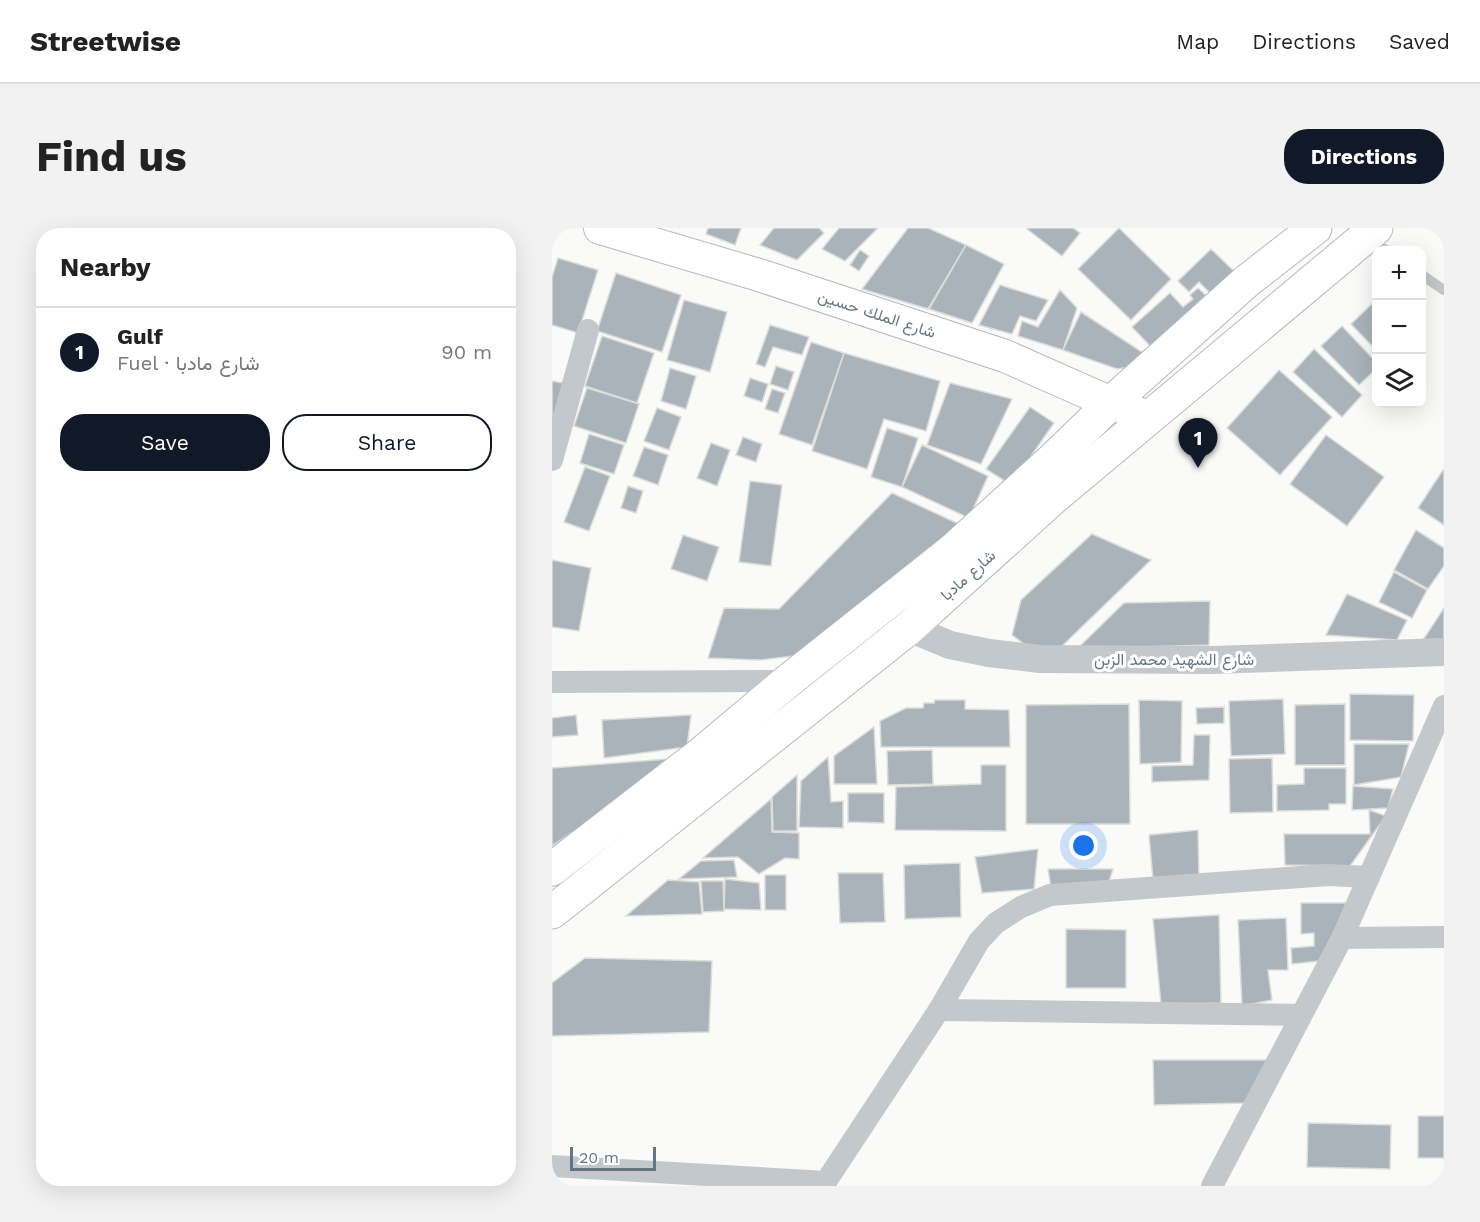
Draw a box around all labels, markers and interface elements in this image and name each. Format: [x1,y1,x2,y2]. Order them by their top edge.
text: Streetwise [30,25,181,58]
text: Map [1176,29,1219,54]
text: Directions [1252,29,1356,54]
text: Saved [1389,29,1450,54]
button: Directions [1284,129,1444,184]
text: Find us [36,132,187,181]
map controls [1372,246,1426,408]
button: + [1372,246,1426,300]
text: Nearby [60,252,151,282]
street label: شارع الملك حسين [815,286,938,344]
button: − [1372,300,1426,354]
text: Gulf [117,324,163,349]
text: 1 [75,340,84,364]
text: 90 m [441,340,492,364]
text: Fuel · شارع مادبا [117,351,259,375]
button: layers [1372,354,1426,408]
button: Save [60,414,270,471]
button: Share [282,414,492,471]
pin: 1 [1178,418,1218,468]
street label: شارع مادبا [937,546,1001,606]
street label: شارع الشهيد محمد الزبن [1094,650,1254,671]
your location [1069,831,1098,860]
scale bar [570,1144,656,1172]
text: 20 m [579,1148,619,1167]

